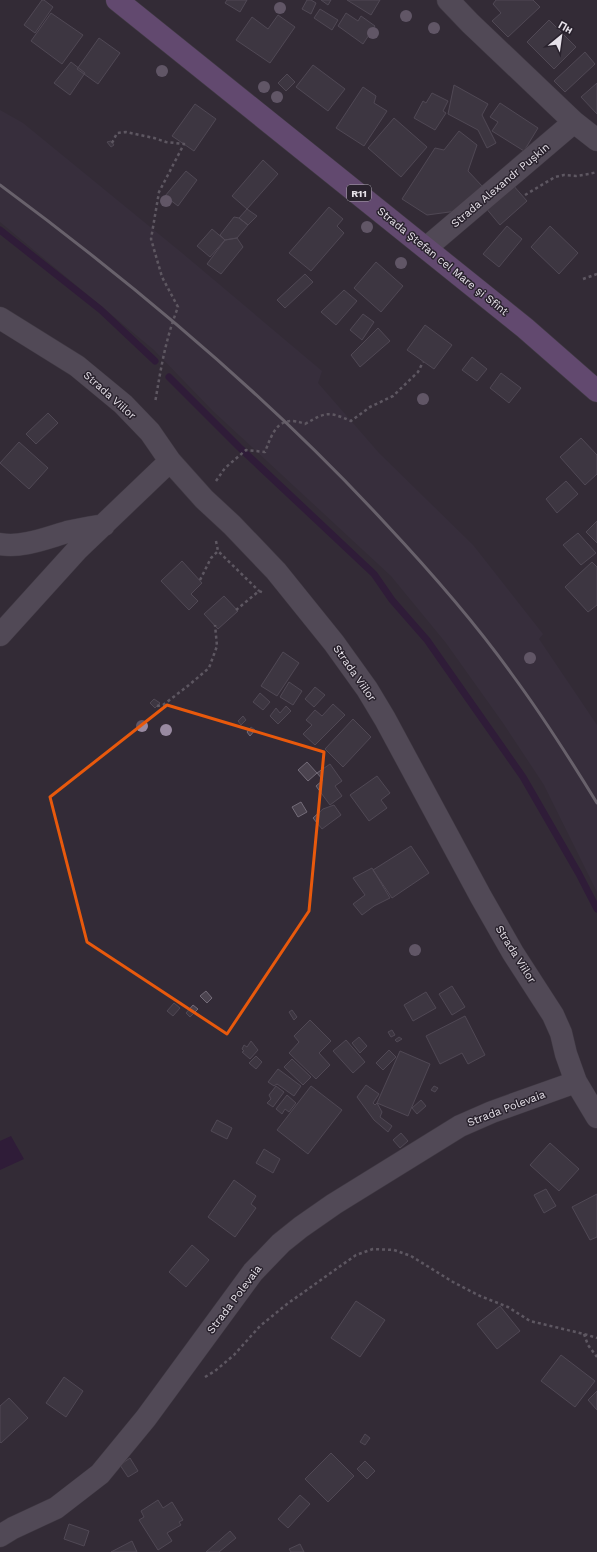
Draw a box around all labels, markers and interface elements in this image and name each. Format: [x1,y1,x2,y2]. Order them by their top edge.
north arrow [541,16,581,56]
text: Пн [556,18,575,37]
street label: Strada Alexandr Pușkin [449,141,552,230]
road number: R11 [347,185,371,201]
street label: Strada Ştefan cel Mare şi Sfînt [375,204,511,319]
street label: Strada Viilor [81,368,139,423]
street label: Strada Viilor [330,643,379,704]
street label: Strada Viilor [493,923,539,986]
street label: Strada Polevaia [465,1088,547,1129]
street label: Strada Polevaia [204,1262,264,1336]

